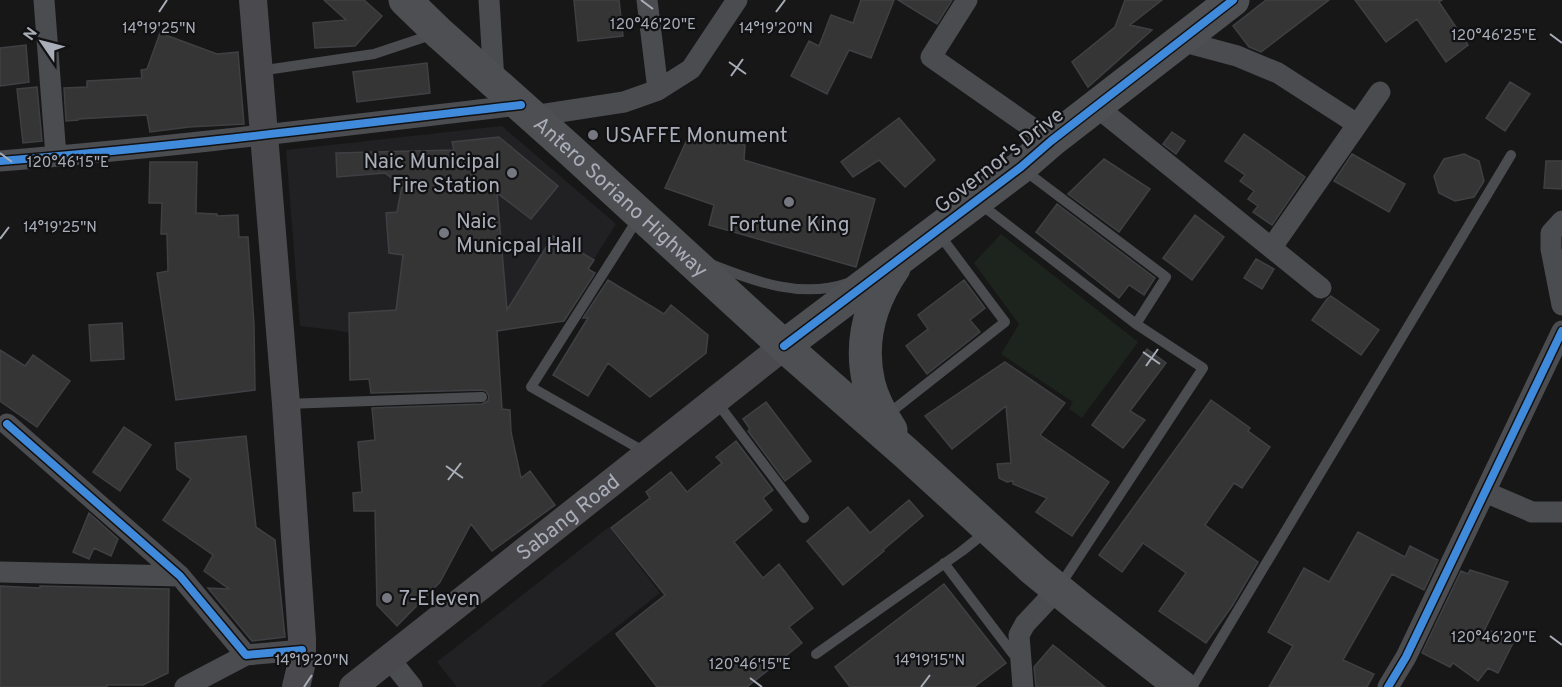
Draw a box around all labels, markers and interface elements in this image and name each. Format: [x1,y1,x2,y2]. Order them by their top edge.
north arrow [12,12,72,72]
text: 120°46'20"E [610,16,696,35]
text: 14°19'25"N [122,20,196,39]
text: 14°19'20"N [739,20,813,39]
text: N [20,24,43,45]
text: 120°46'25"E [1451,27,1537,46]
street label: Governor's Drive [930,102,1070,220]
street label: Antero Soriano Highway [527,111,713,284]
place label: USAFFE Monument [605,123,788,150]
marker: USAFFE Monument [586,128,600,142]
place label: Naic Municipal Fire Station [363,149,500,200]
text: 120°46'15"E [27,154,109,173]
marker: Naic Municipal Fire Station [505,166,519,180]
marker: Fortune King [782,195,796,209]
place label: Naic Municpal Hall [456,209,582,260]
place label: Fortune King [728,212,850,239]
text: 14°19'25"N [23,219,97,238]
marker: Naic Municpal Hall [437,226,451,240]
street label: Sabang Road [512,469,626,567]
place label: 7-Eleven [399,586,480,613]
marker: 7-Eleven [380,591,394,605]
text: 120°46'20"E [1451,629,1537,648]
text: 14°19'20"N [275,652,349,671]
text: 14°19'15"N [895,652,965,671]
text: 120°46'15"E [709,656,791,675]

